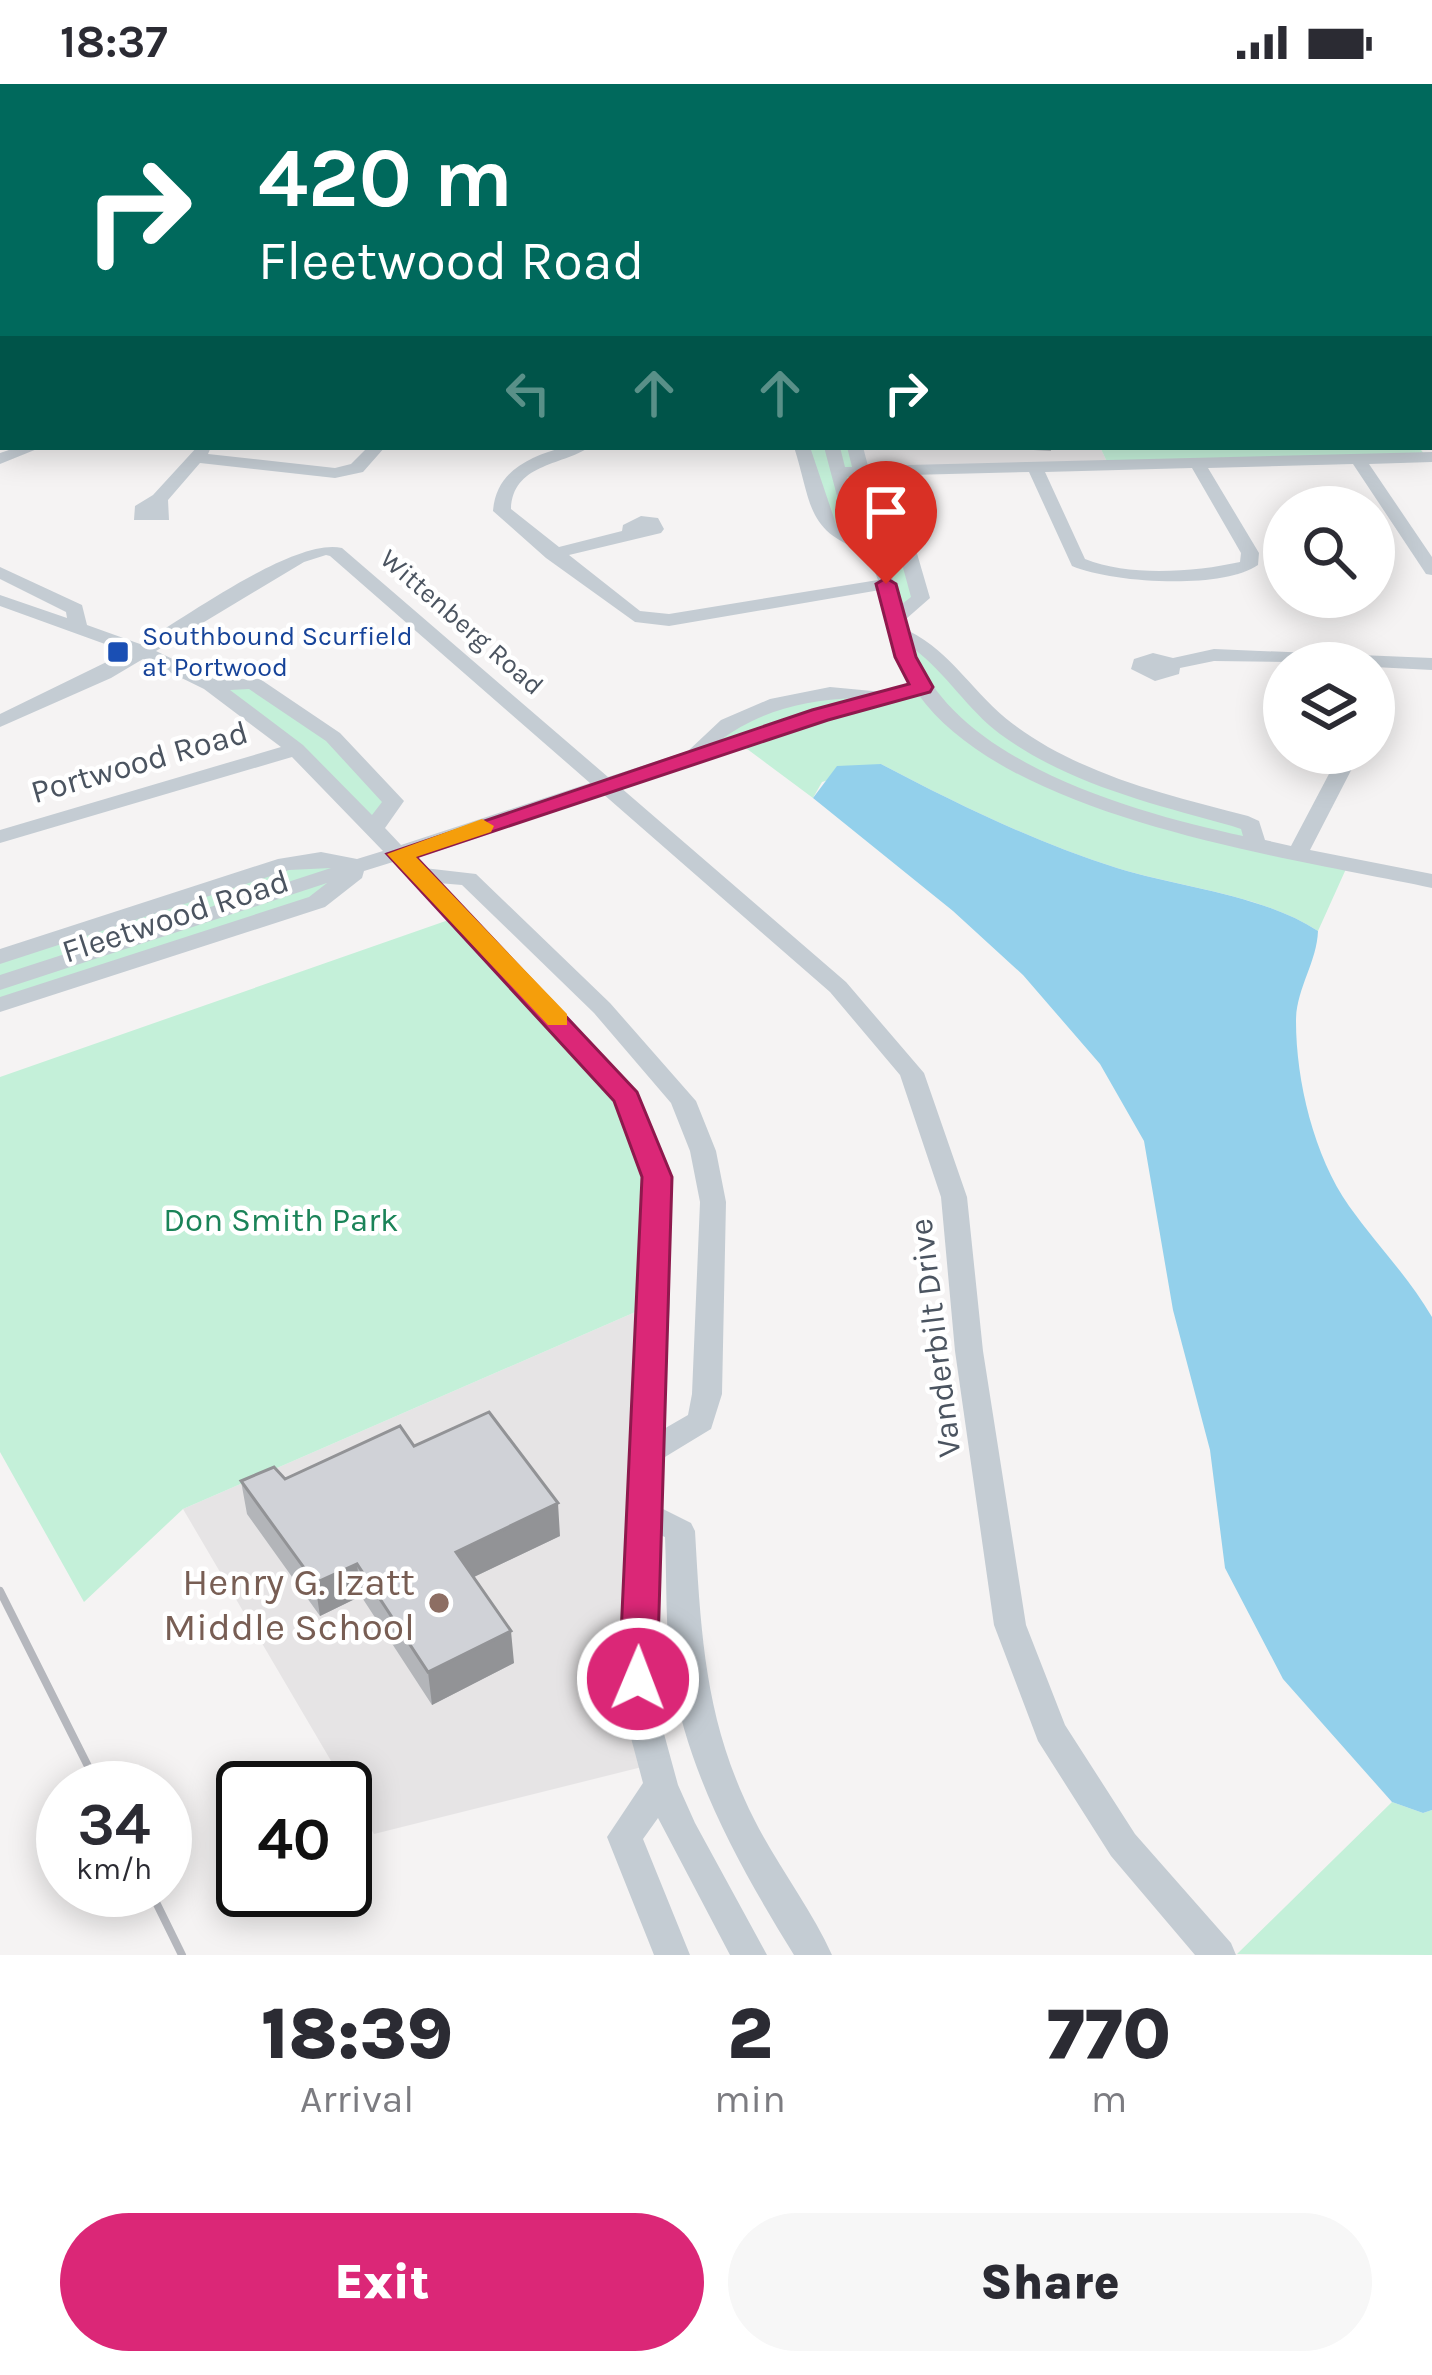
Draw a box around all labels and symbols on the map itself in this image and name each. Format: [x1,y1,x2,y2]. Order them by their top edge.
pin [835,461,937,584]
street label: Wittenberg Road [374,542,550,702]
place label: Southbound Scurfield at Portwood [142,620,413,683]
marker: Southbound Scurfield at Portwood [105,639,131,665]
street label: Portwood Road [26,713,252,811]
street label: Fleetwood Road [57,861,293,971]
park label: Don Smith Park [163,1201,399,1239]
street label: Vanderbilt Drive [902,1216,968,1459]
place label: Henry G. Izatt Middle School [163,1559,415,1650]
marker: Henry G. Izatt Middle School [426,1590,452,1616]
position arrow [575,1616,701,1742]
speed limit sign: 40 [216,1761,372,1917]

